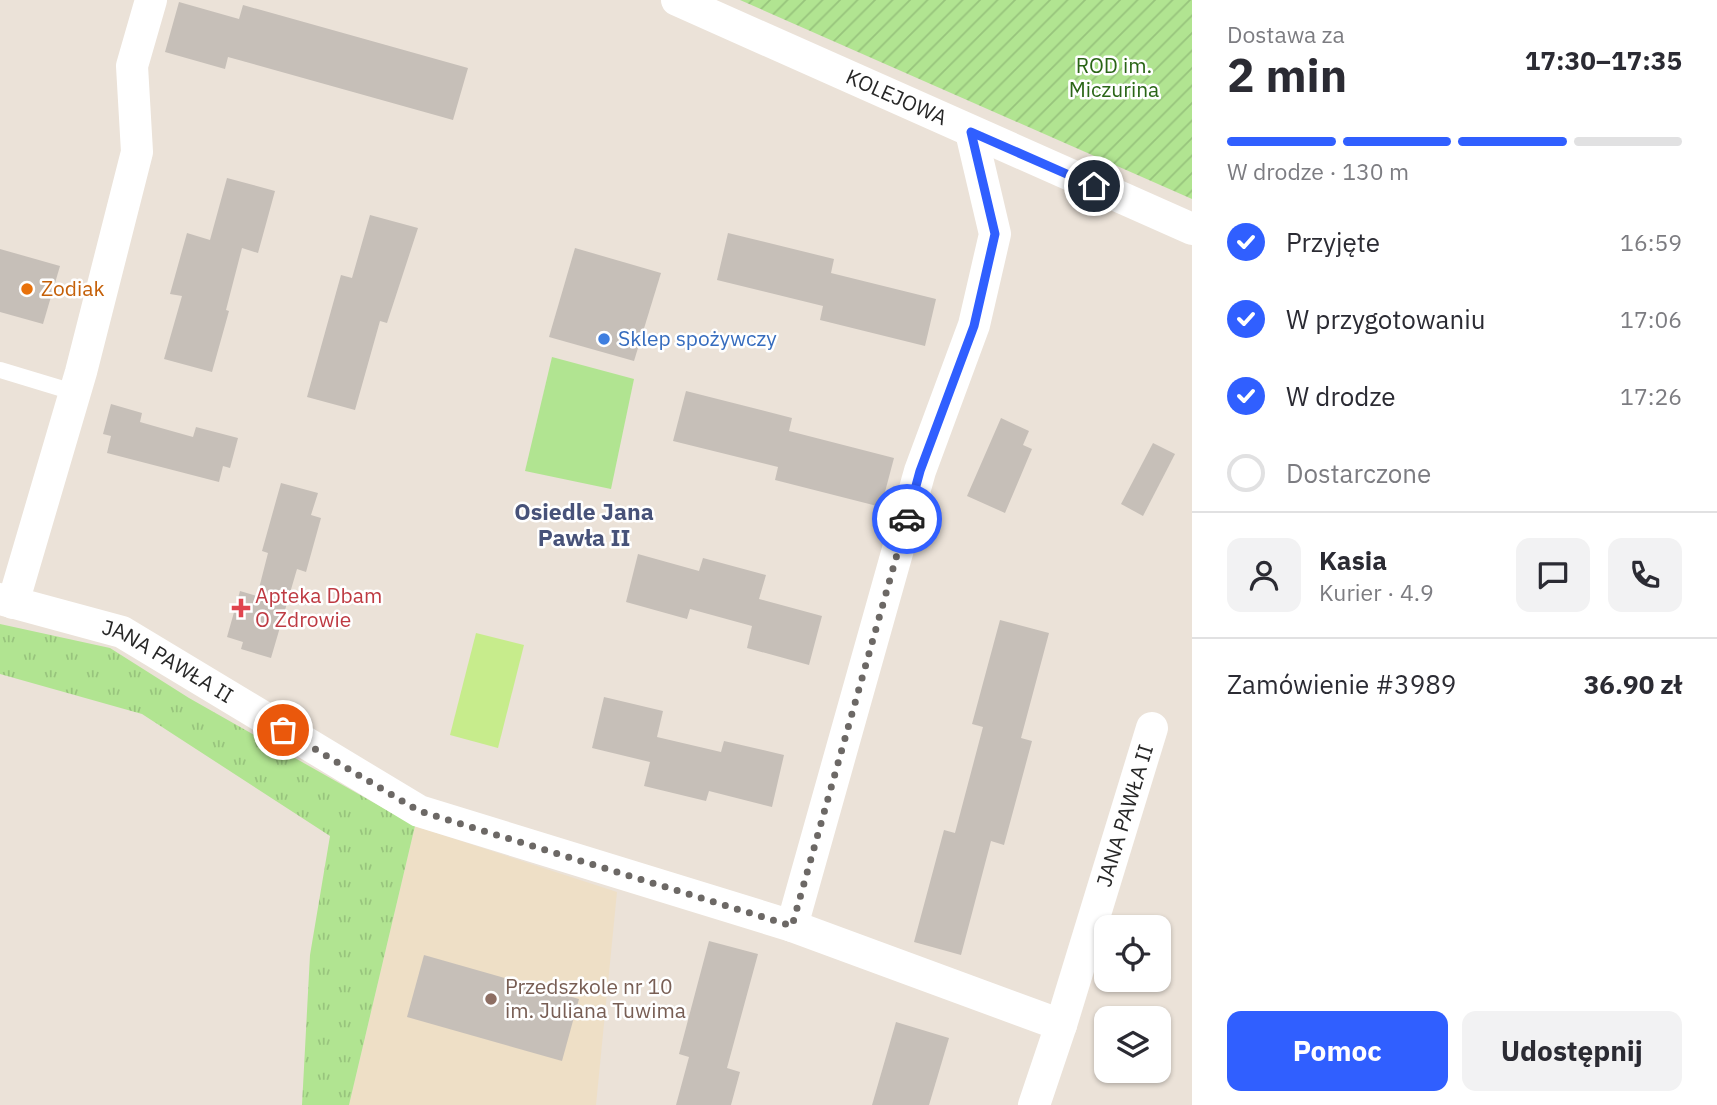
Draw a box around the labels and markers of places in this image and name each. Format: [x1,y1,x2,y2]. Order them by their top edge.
pin [1064,156,1124,216]
place label: Zodiak [41,274,105,302]
marker: Zodiak [19,281,35,297]
place label: Sklep spożywczy [618,324,777,352]
marker: Sklep spożywczy [596,331,612,347]
place label: Apteka Dbam O Zdrowie [255,581,382,633]
marker: Apteka Dbam O Zdrowie [233,600,249,616]
pin [253,700,313,760]
place label: Przedszkole nr 10 im. Juliana Tuwima [505,972,686,1024]
marker: Przedszkole nr 10 im. Juliana Tuwima [483,991,499,1007]

